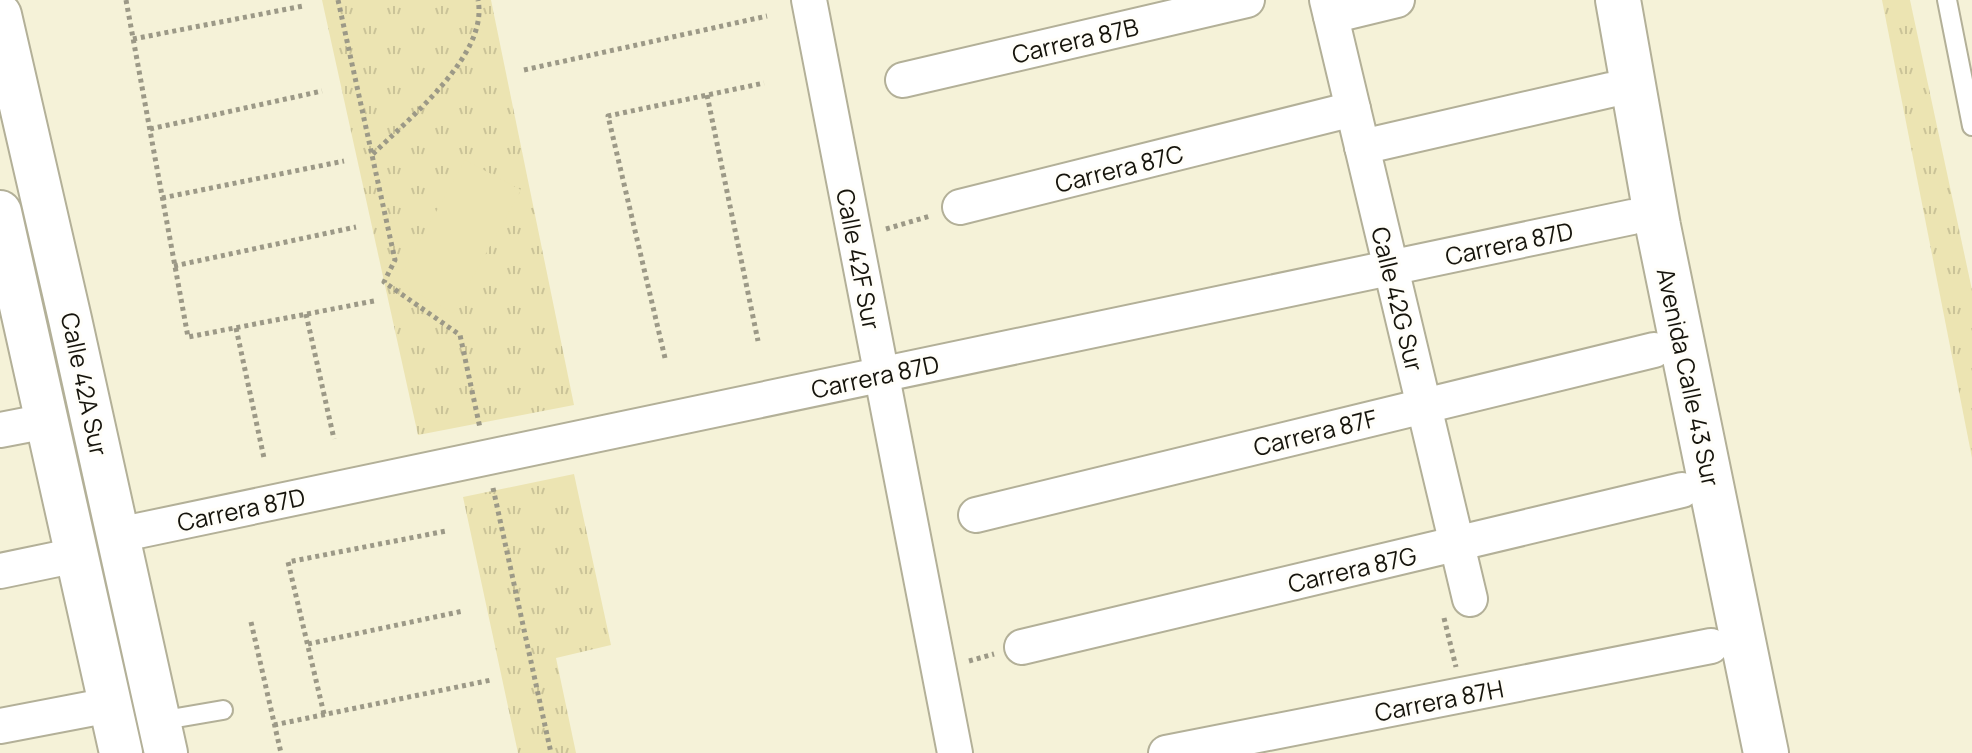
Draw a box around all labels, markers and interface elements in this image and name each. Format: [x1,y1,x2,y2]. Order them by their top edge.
street label: Carrera 87B [1009,9,1141,71]
street label: Carrera 87C [1051,136,1187,200]
street label: Calle 42F Sur [829,186,889,333]
street label: Carrera 87D [1442,213,1576,273]
street label: Calle 42G Sur [1364,223,1432,375]
street label: Avenida Calle 43 Sur [1650,265,1728,489]
street label: Calle 42A Sur [54,309,116,459]
street label: Carrera 87D [808,346,942,406]
street label: Carrera 87F [1250,401,1380,463]
street label: Carrera 87D [174,479,308,539]
street label: Carrera 87G [1285,538,1420,600]
street label: Carrera 87H [1372,671,1506,729]

